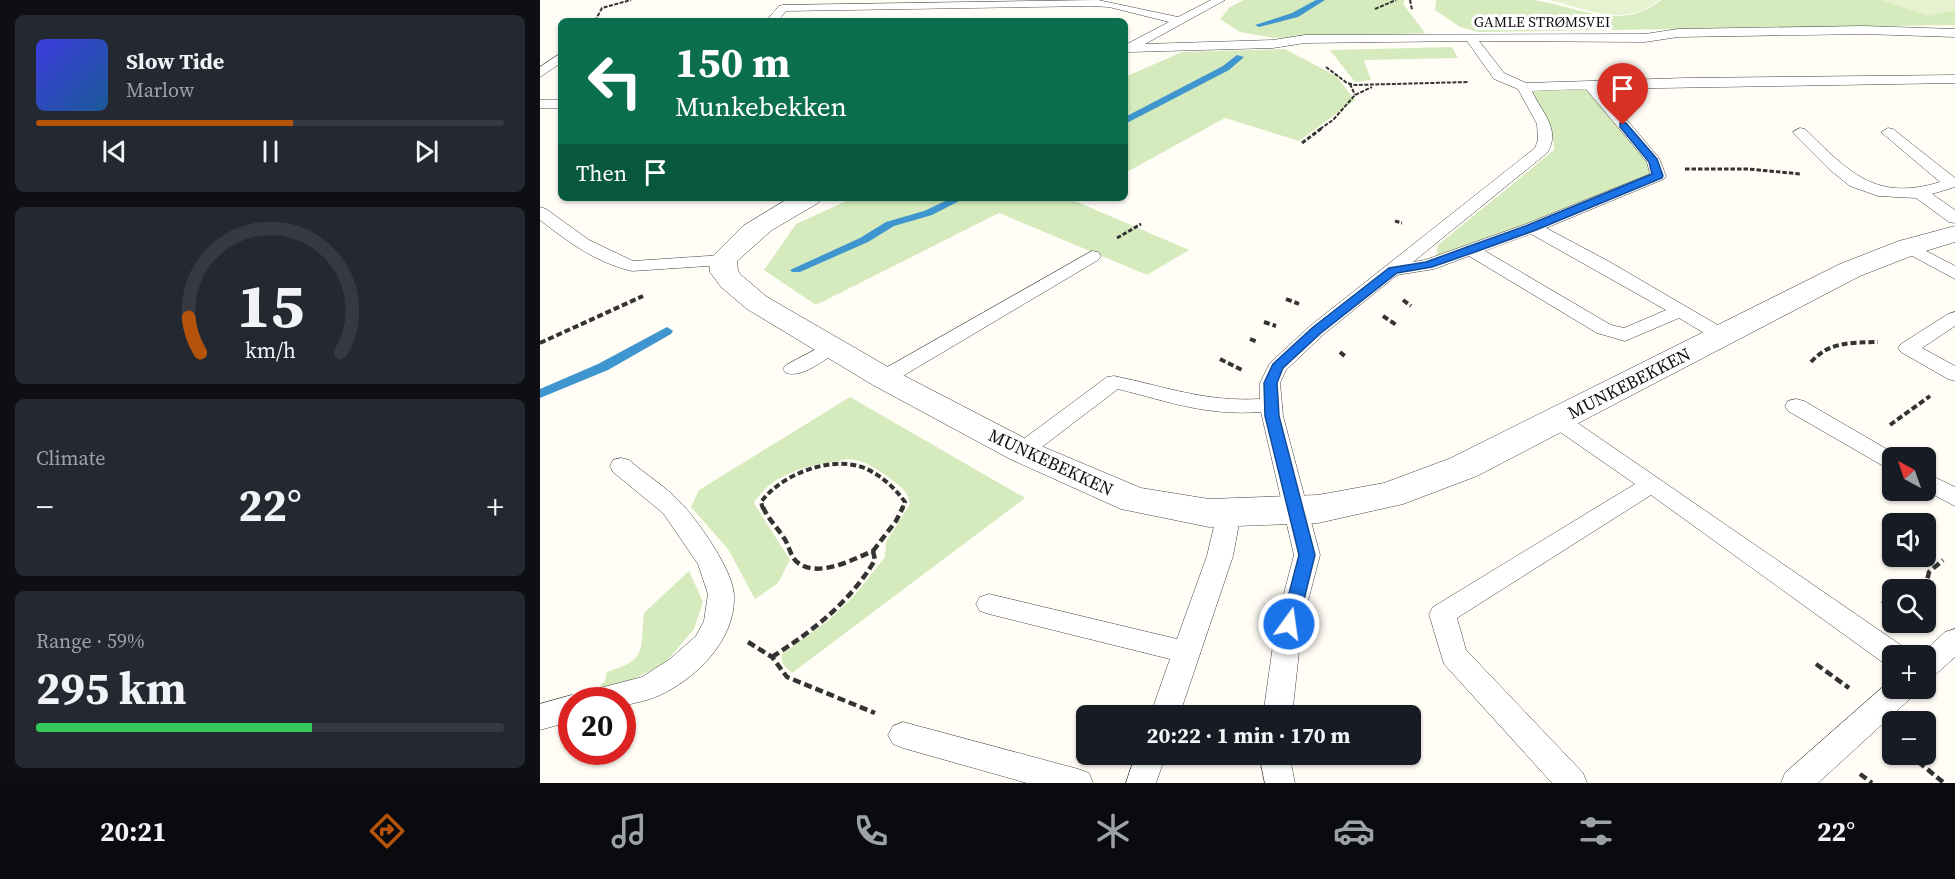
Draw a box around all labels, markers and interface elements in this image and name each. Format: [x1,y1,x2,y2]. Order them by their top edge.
street label: GAMLE STRØMSVEI [1474,11,1610,32]
text: 150 m [675,33,790,91]
icon: left [576,42,654,120]
text: Slow Tide [126,46,224,76]
pin [1597,63,1648,125]
icon: arrive [1606,72,1639,105]
text: Marlow [126,76,194,104]
text: Munkebekken [675,88,847,125]
icon: previous [98,135,131,168]
icon: pause [254,135,287,168]
icon: next [410,135,443,168]
icon: arrive [639,156,672,189]
text: Then [576,158,627,188]
text: 15 [236,262,304,348]
text: km/h [244,336,296,365]
street label: MUNKEBEKKEN [1563,341,1695,425]
street label: MUNKEBEKKEN [985,422,1117,502]
text: Climate [36,444,105,472]
north arrow [1882,447,1936,501]
map controls [1882,447,1936,765]
text: 22° [238,474,302,536]
text: − [36,484,54,529]
text: + [486,484,504,529]
button: sound [1882,513,1936,567]
button: search [1882,579,1936,633]
position arrow [1257,592,1321,656]
text: Range · 59% [36,627,145,655]
button: + [1882,645,1936,699]
text: 295 km [36,657,187,719]
speed limit sign: 20 [558,687,636,765]
button: − [1882,711,1936,765]
text: 20:22 · 1 min · 170 m [1147,720,1350,750]
icon: directions [366,810,408,852]
icon: music [608,810,650,852]
icon: phone [850,810,892,852]
icon: climate [1092,810,1134,852]
icon: car [1333,810,1375,852]
icon: filters [1575,810,1617,852]
text: 20:21 [100,813,167,850]
text: 22° [1817,813,1855,850]

